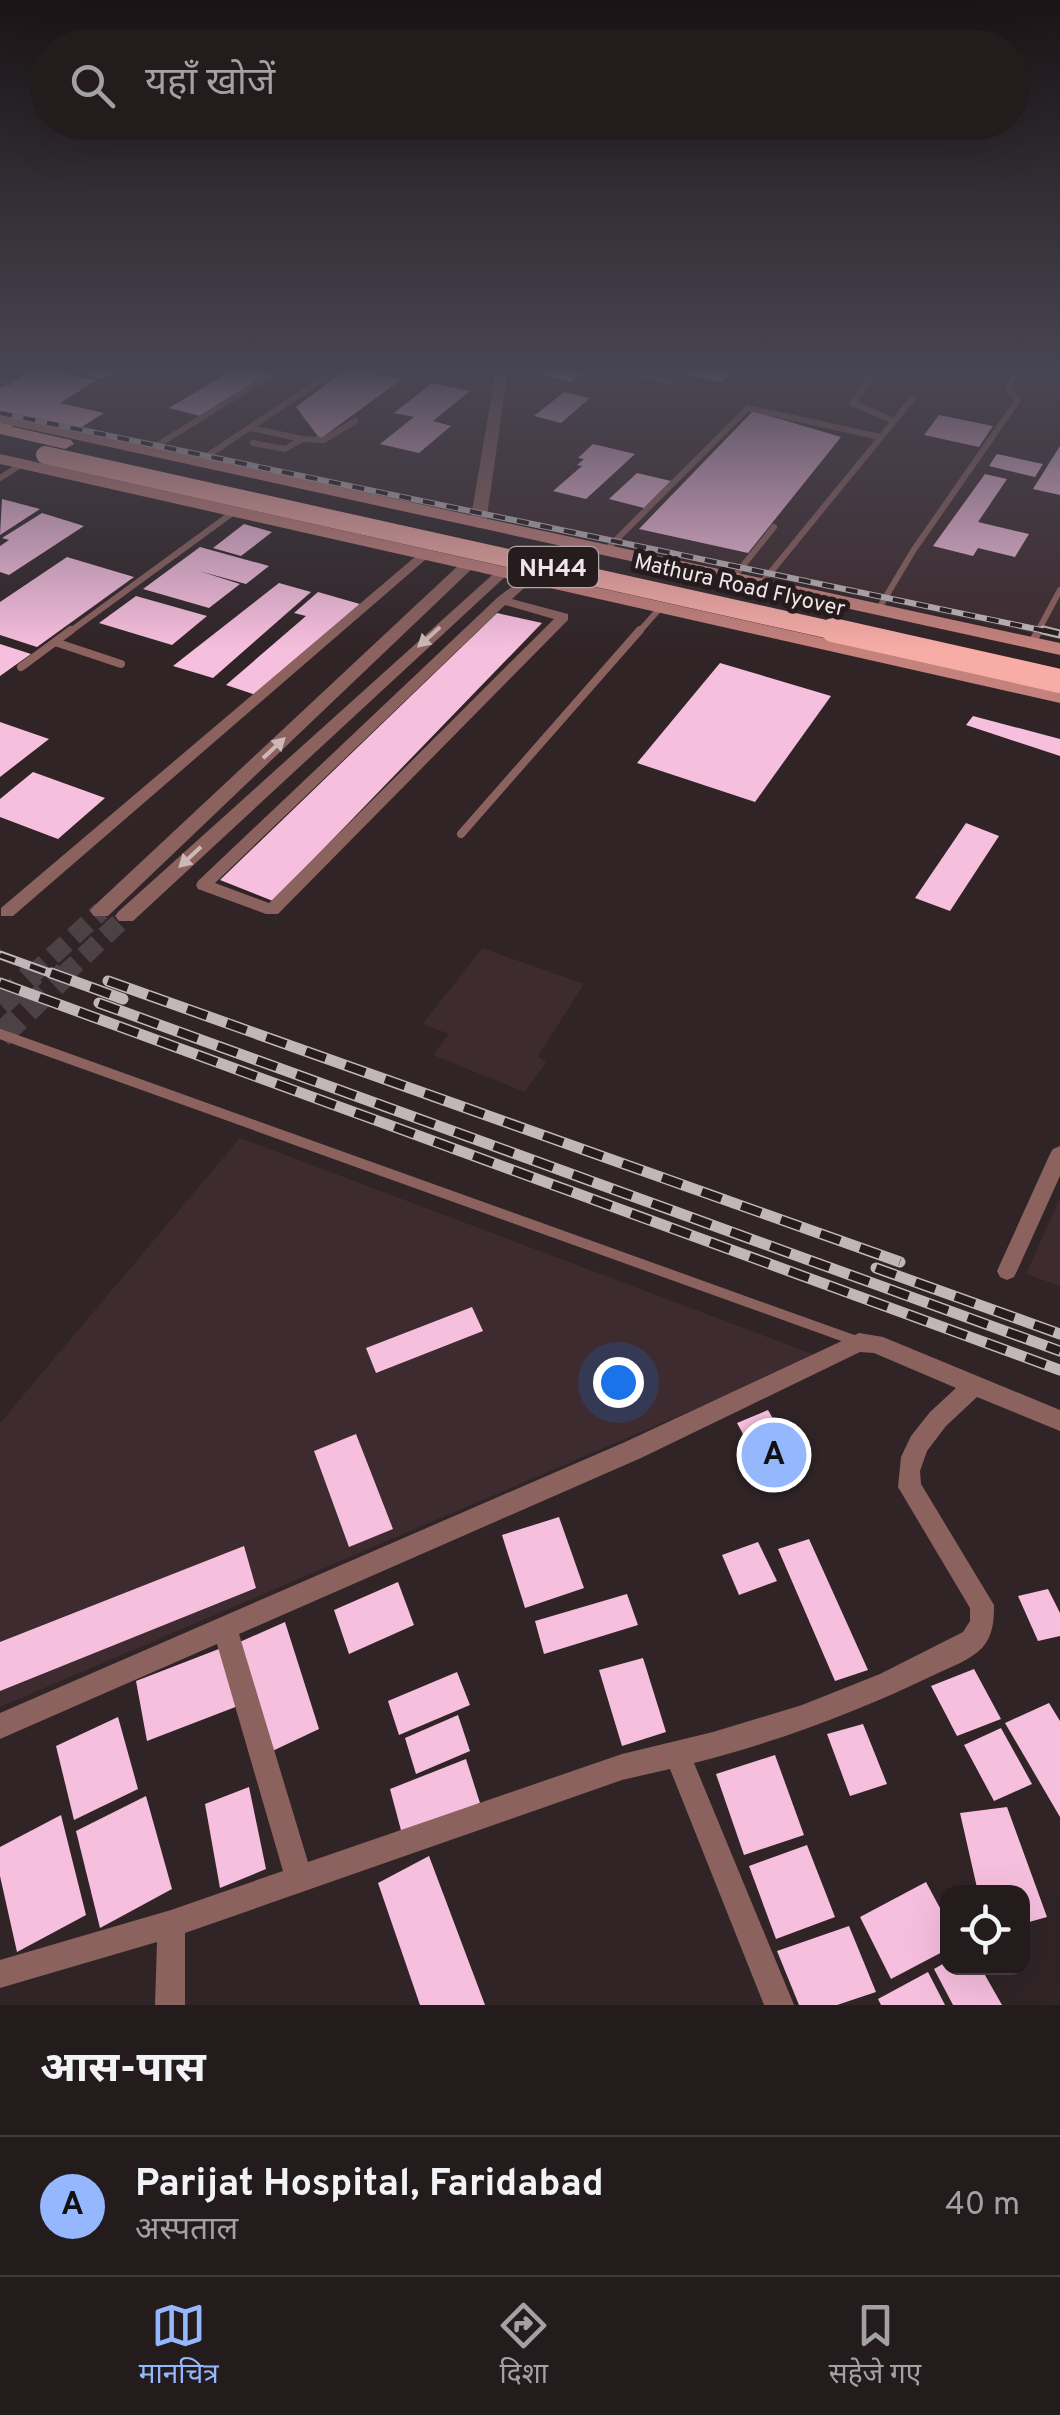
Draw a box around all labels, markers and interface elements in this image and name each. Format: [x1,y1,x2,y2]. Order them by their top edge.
search box [30,30,1030,140]
icon: search [65,58,120,113]
text: यहाँ खोजें [145,60,275,109]
road number: NH44 [508,547,598,587]
street label: Mathura Road Flyover [631,549,848,624]
one-way arrow [417,625,441,648]
one-way arrow [262,737,286,760]
one-way arrow [178,845,202,868]
your location [593,1357,644,1408]
pin: A [742,1418,806,1492]
map controls [940,1885,1030,1975]
button: locate [940,1885,1030,1975]
text: आस-पास [40,2044,206,2097]
text: Parijat Hospital, Faridabad [135,2161,604,2210]
text: A [61,2186,84,2226]
text: 40 m [945,2186,1020,2226]
text: अस्पताल [135,2211,238,2251]
tab: मानचित्र [139,2298,219,2394]
tab: दिशा [496,2298,551,2394]
tab: सहेजे गए [829,2298,921,2394]

